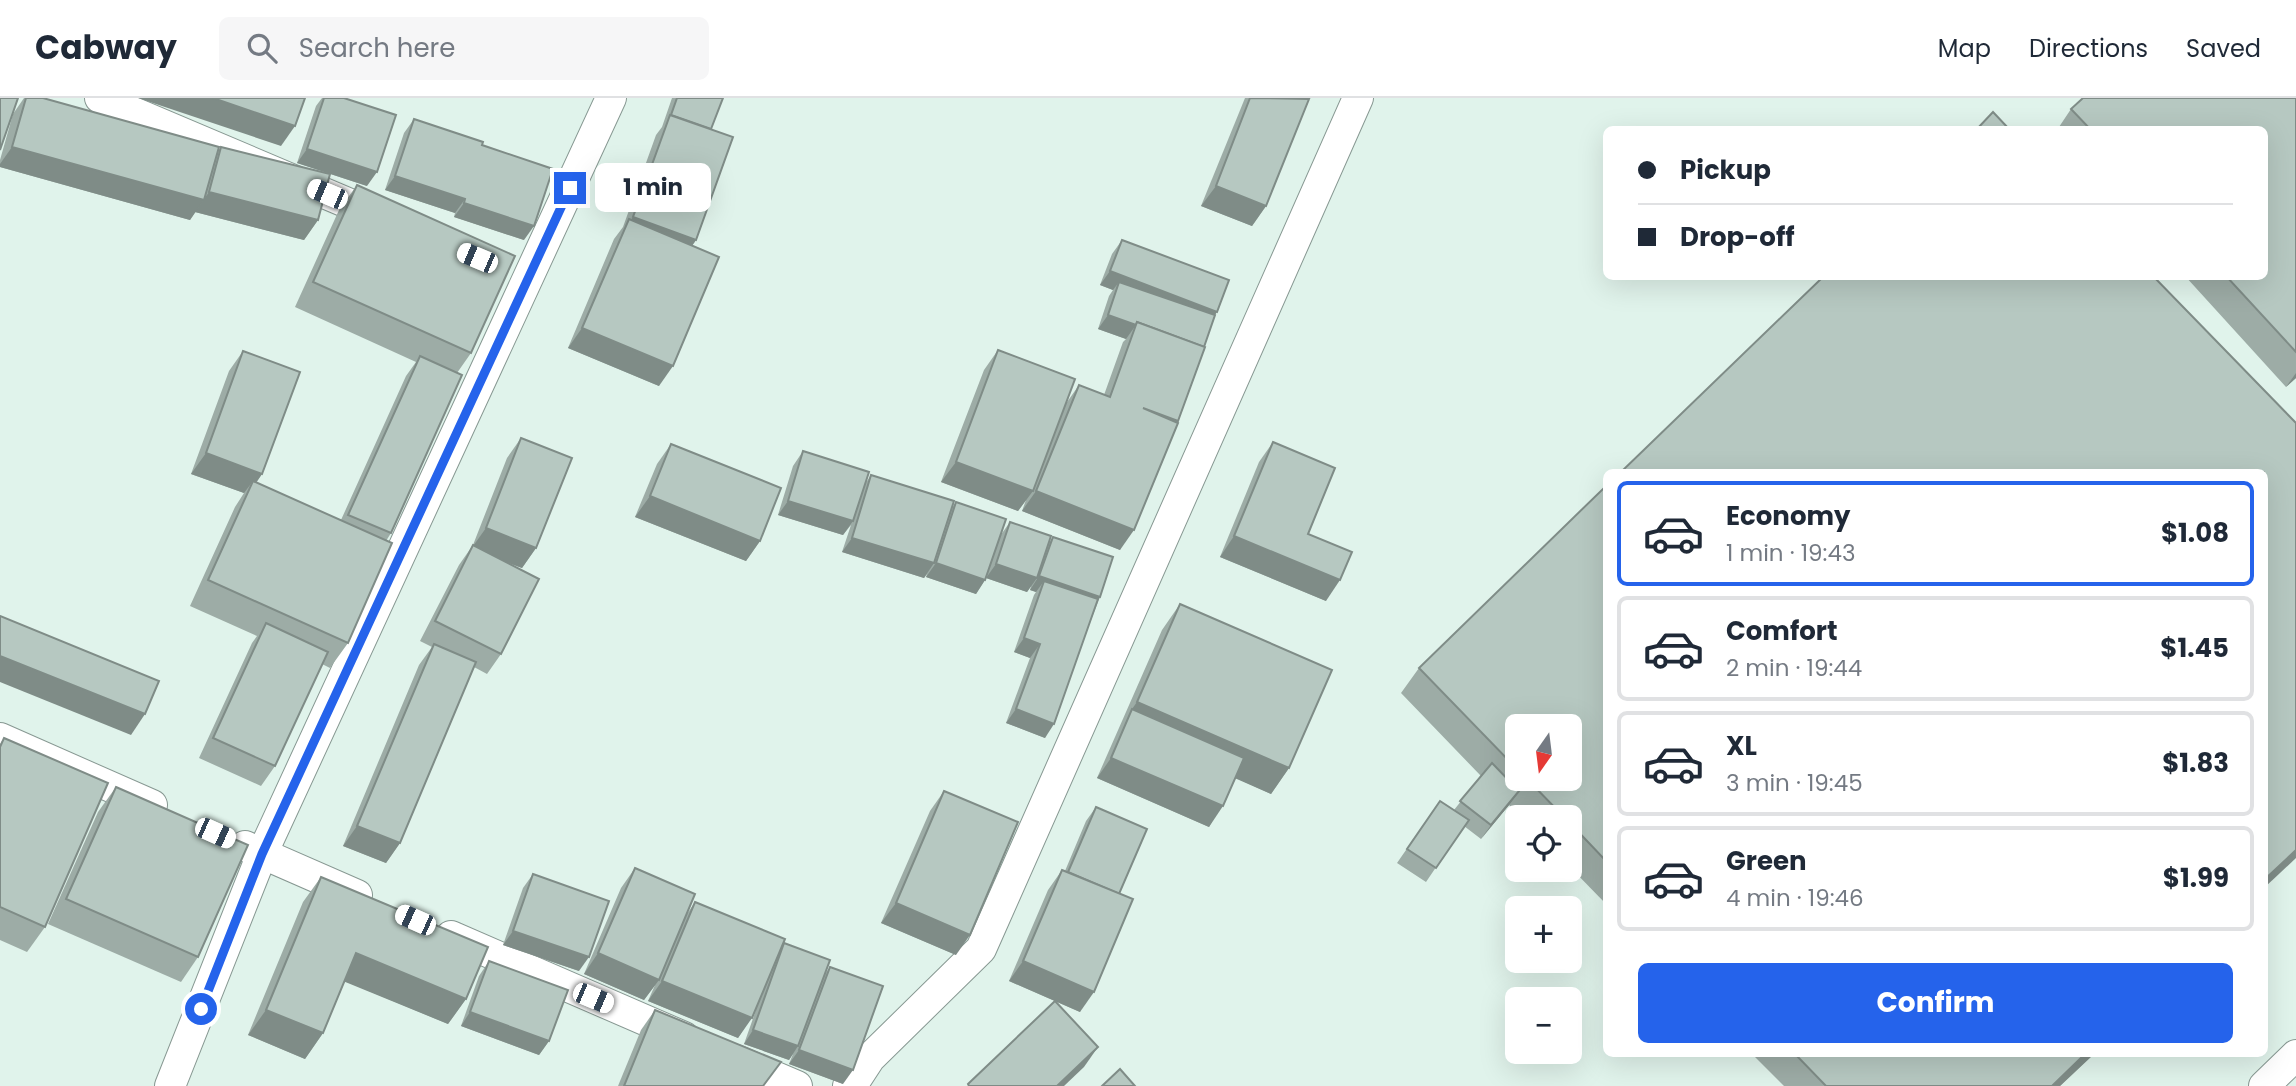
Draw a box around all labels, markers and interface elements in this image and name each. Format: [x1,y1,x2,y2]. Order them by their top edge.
search box [219,17,709,80]
text: Cabway [35,24,177,71]
icon: search [243,29,281,67]
text: Search here [299,30,455,66]
text: Map [1938,32,1991,65]
text: Directions [2029,32,2148,65]
text: Saved [2186,32,2261,65]
text: Pickup [1680,152,1771,188]
callout: 1 min [594,164,710,212]
text: 1 min [623,171,683,203]
route end [554,172,586,204]
car [304,176,351,212]
text: Drop-off [1680,219,1795,255]
car [454,240,501,276]
text: Economy [1726,498,1850,534]
icon: car [1642,502,1705,565]
text: $1.08 [2161,515,2229,551]
text: 1 min · 19:43 [1726,537,1856,569]
text: Comfort [1726,613,1838,649]
icon: car [1642,617,1705,680]
text: $1.45 [2160,630,2229,666]
text: 2 min · 19:44 [1726,652,1862,684]
north arrow [1505,714,1582,791]
map controls [1505,714,1582,1064]
text: XL [1726,728,1757,764]
icon: car [1642,732,1705,795]
text: $1.83 [2162,745,2229,781]
text: 3 min · 19:45 [1726,767,1863,799]
button: locate [1505,805,1582,882]
car [192,815,239,851]
text: Green [1726,843,1807,879]
icon: car [1642,847,1705,910]
text: $1.99 [2163,860,2229,896]
text: 4 min · 19:46 [1726,882,1864,914]
button: + [1505,896,1582,973]
car [392,902,439,938]
button: Confirm [1638,963,2233,1043]
car [570,980,617,1016]
button: − [1505,987,1582,1064]
route start [185,993,217,1025]

